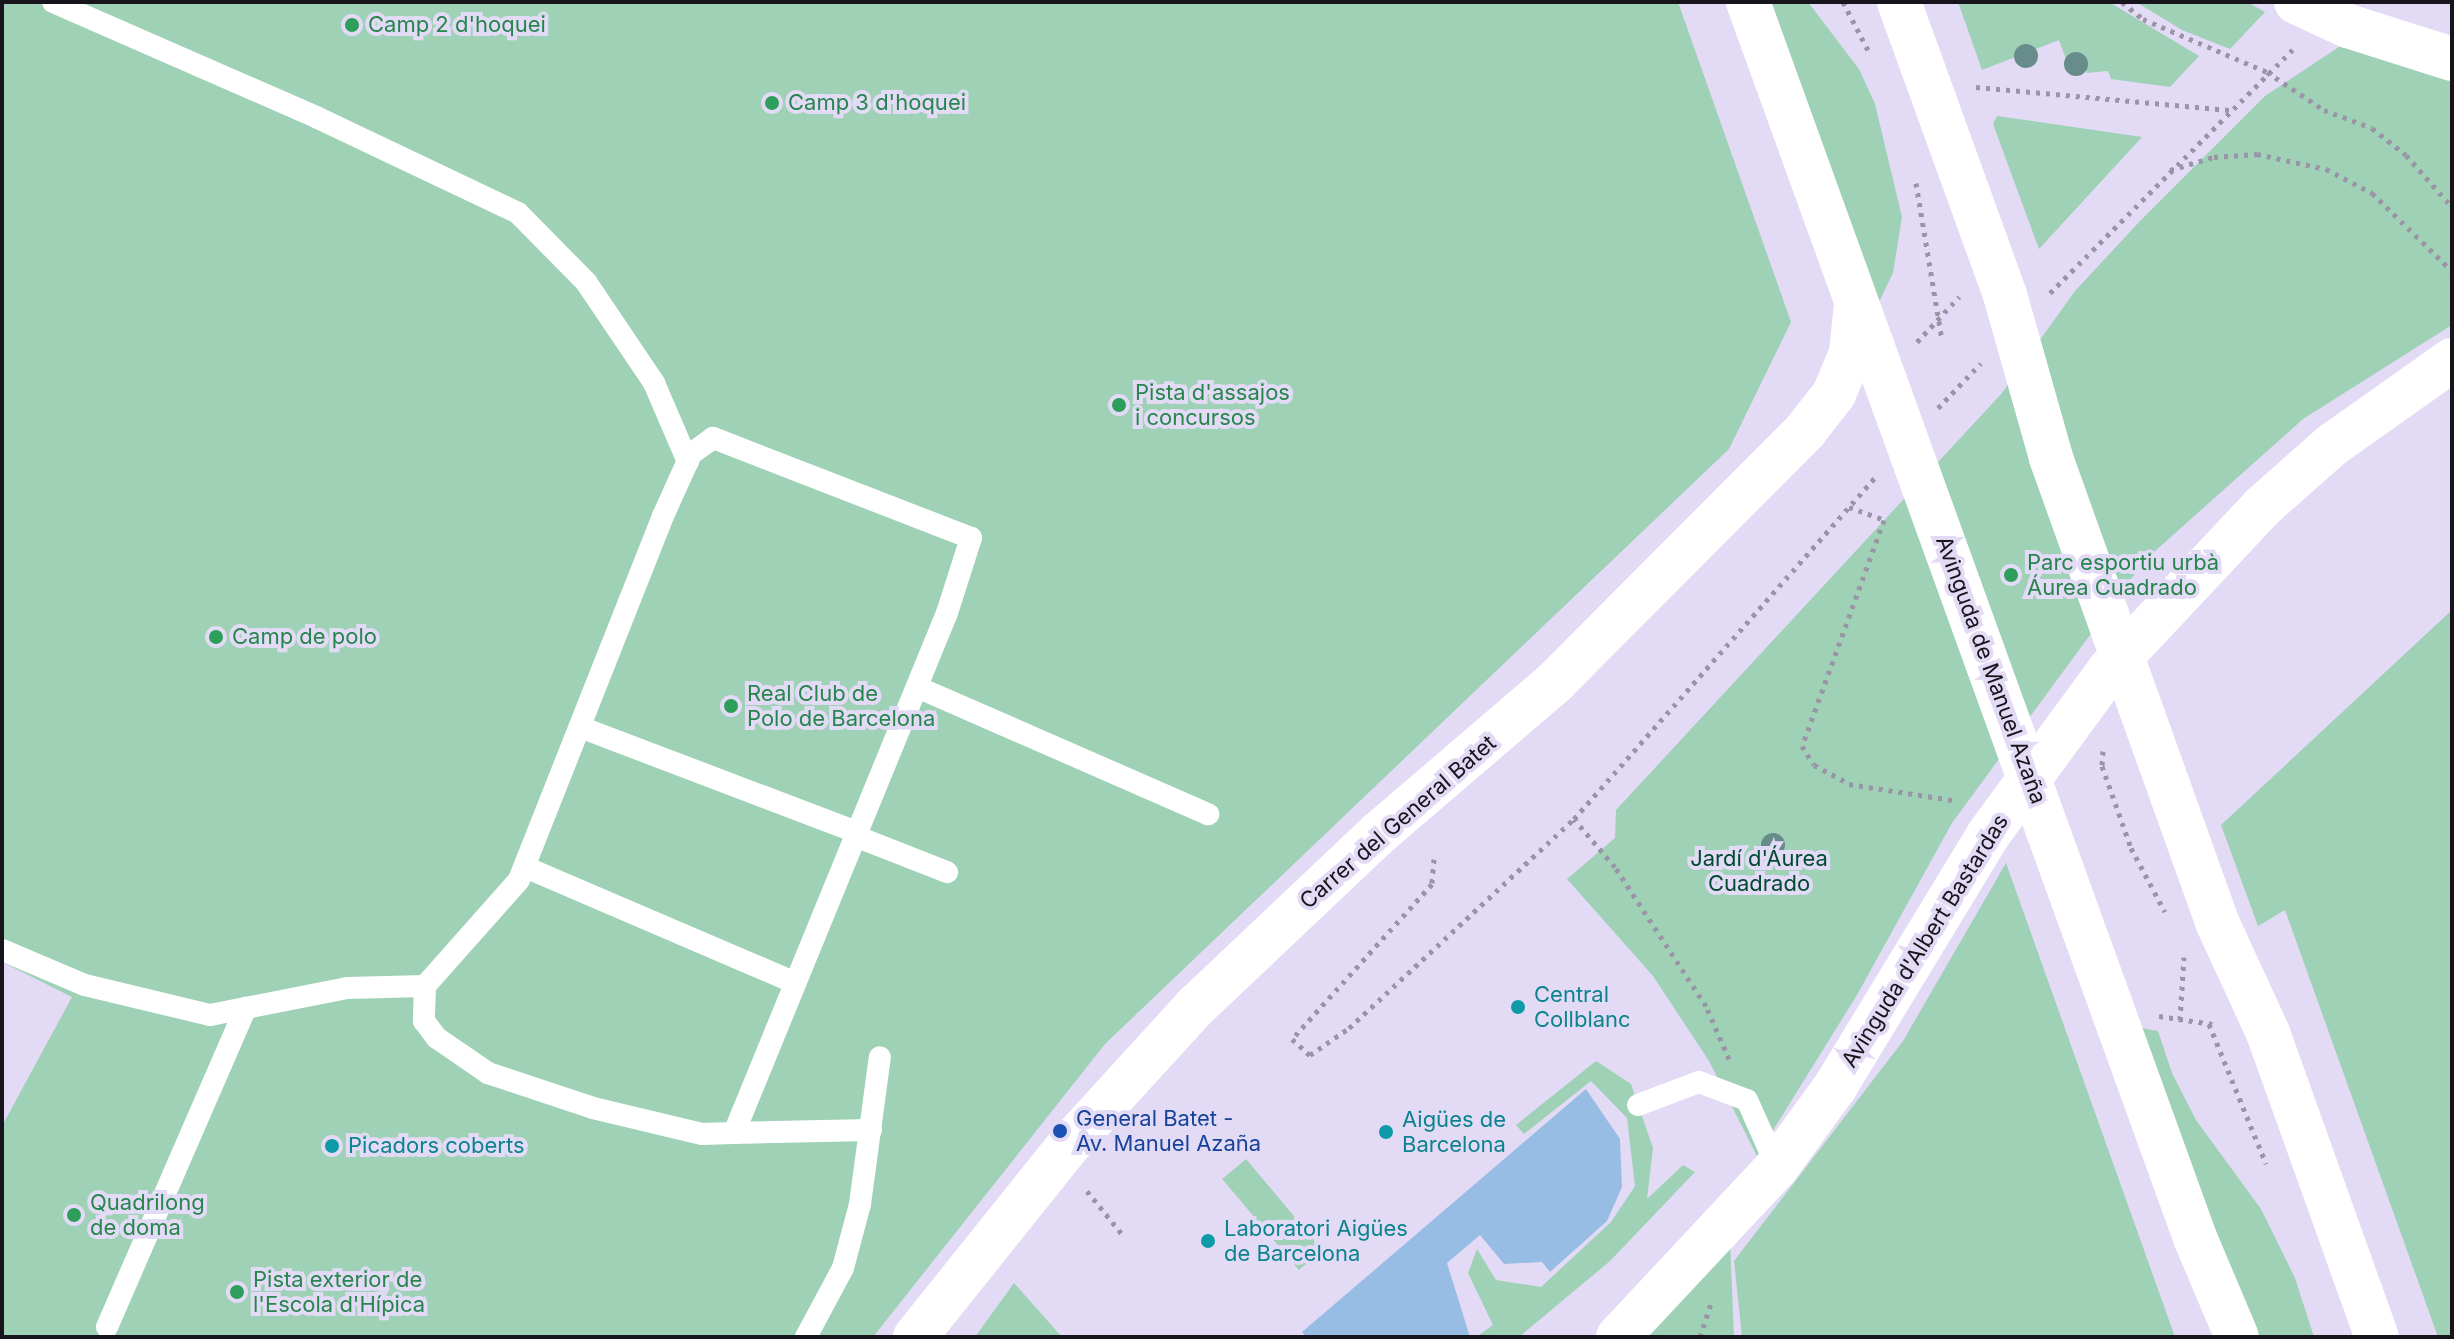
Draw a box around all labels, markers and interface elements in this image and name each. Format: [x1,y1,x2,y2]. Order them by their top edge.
place label: Camp 2 d'hoquei [368,12,546,38]
marker: Camp 2 d'hoquei [343,16,361,34]
place label: Camp 3 d'hoquei [788,90,966,116]
marker: Camp 3 d'hoquei [763,94,781,112]
place label: Pista d'assajos i concursos [1135,379,1290,430]
marker: Pista d'assajos i concursos [1110,396,1128,414]
street label: Avinguda de Manuel Azaña [1930,533,2052,807]
place label: Parc esportiu urbà Áurea Cuadrado [2027,549,2219,600]
marker: Parc esportiu urbà Áurea Cuadrado [2002,566,2020,584]
place label: Camp de polo [232,624,377,650]
marker: Camp de polo [207,628,225,646]
place label: Real Club de Polo de Barcelona [747,680,935,732]
marker: Real Club de Polo de Barcelona [722,697,740,715]
street label: Carrer del General Batet [1295,730,1501,914]
street label: Avinguda d'Albert Bastardas [1836,810,2014,1072]
park label: Jardí d'Áurea Cuadrado [1690,845,1828,896]
place label: Central Collblanc [1534,981,1631,1032]
marker: Central Collblanc [1509,998,1527,1016]
place label: General Batet - Av. Manuel Azaña [1076,1105,1261,1156]
place label: Aigües de Barcelona [1402,1106,1506,1158]
marker: General Batet - Av. Manuel Azaña [1051,1122,1069,1140]
marker: Aigües de Barcelona [1377,1123,1395,1141]
place label: Picadors coberts [348,1133,525,1159]
marker: Picadors coberts [323,1137,341,1155]
place label: Quadrilong de doma [90,1189,205,1240]
marker: Quadrilong de doma [65,1206,83,1224]
place label: Laboratori Aigües de Barcelona [1224,1215,1408,1266]
marker: Laboratori Aigües de Barcelona [1199,1232,1217,1250]
place label: Pista exterior de l'Escola d'Hípica [253,1266,425,1318]
marker: Pista exterior de l'Escola d'Hípica [228,1283,246,1301]

